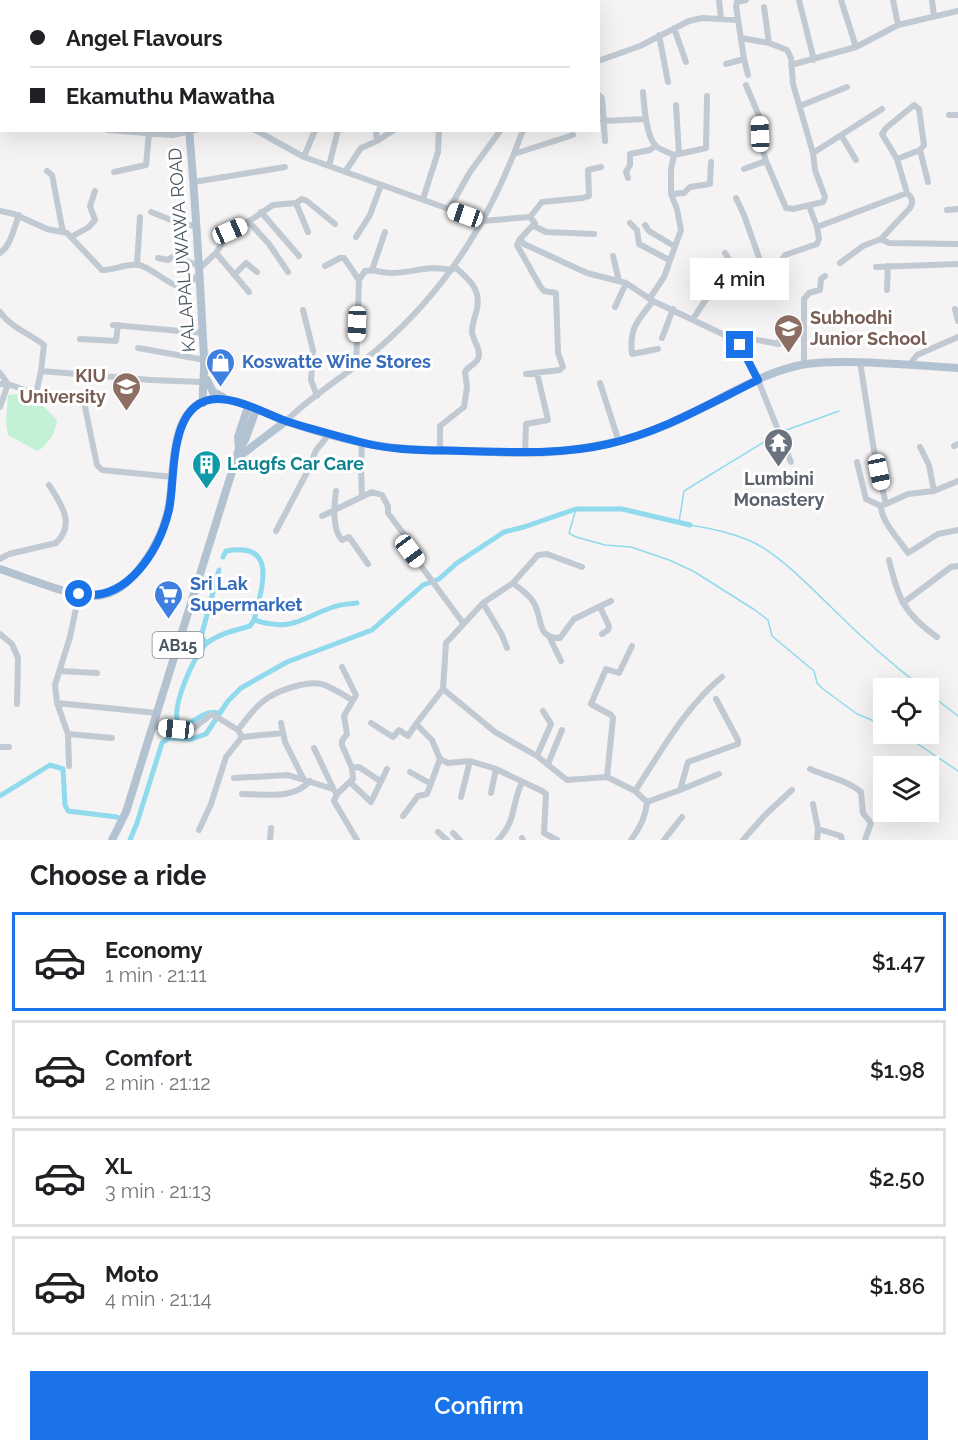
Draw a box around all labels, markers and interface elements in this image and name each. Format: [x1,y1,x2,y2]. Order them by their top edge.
text: Angel Flavours [66,25,223,51]
text: Ekamuthu Mawatha [66,83,275,109]
car [750,116,770,152]
street label: KALAPALUWAWA ROAD [164,147,199,353]
car [445,201,485,229]
car [210,215,250,247]
callout: 4 min [690,258,789,300]
text: 4 min [714,267,765,291]
car [347,306,367,342]
place label: Subhodhi Junior School [810,307,927,349]
school or university icon: Subhodhi Junior School [773,312,805,354]
route end [726,331,753,358]
shop icon: Koswatte Wine Stores [205,346,237,388]
place label: Koswatte Wine Stores [242,351,431,372]
place label: KIU University [20,365,106,407]
school or university icon: KIU University [111,370,143,412]
temple icon: Lumbini Monastery [763,426,795,468]
building icon: Laugfs Car Care [190,448,222,490]
place label: Laugfs Car Care [227,453,364,474]
car [866,453,892,491]
place label: Lumbini Monastery [734,468,824,510]
car [392,531,428,571]
place label: Sri Lak Supermarket [190,573,303,615]
supermarket icon: Sri Lak Supermarket [153,578,185,620]
route start [65,580,92,607]
road number: AB15 [152,632,204,658]
map controls [873,678,939,822]
button: locate [873,678,939,744]
car [157,718,195,740]
button: layers [873,756,939,822]
text: Choose a ride [30,860,206,891]
icon: car [33,935,87,989]
text: Economy [105,937,203,963]
text: $1.47 [872,949,925,975]
text: 1 min · 21:11 [105,963,207,987]
icon: car [33,1043,87,1097]
text: Comfort [105,1045,192,1071]
text: $1.98 [870,1057,925,1083]
text: 2 min · 21:12 [105,1071,211,1095]
icon: car [33,1151,87,1205]
text: XL [105,1153,132,1179]
text: $2.50 [869,1165,925,1191]
text: 3 min · 21:13 [105,1179,211,1203]
icon: car [33,1259,87,1313]
text: Moto [105,1261,159,1287]
text: $1.86 [870,1273,925,1299]
text: 4 min · 21:14 [105,1287,212,1311]
button: Confirm [30,1371,928,1440]

